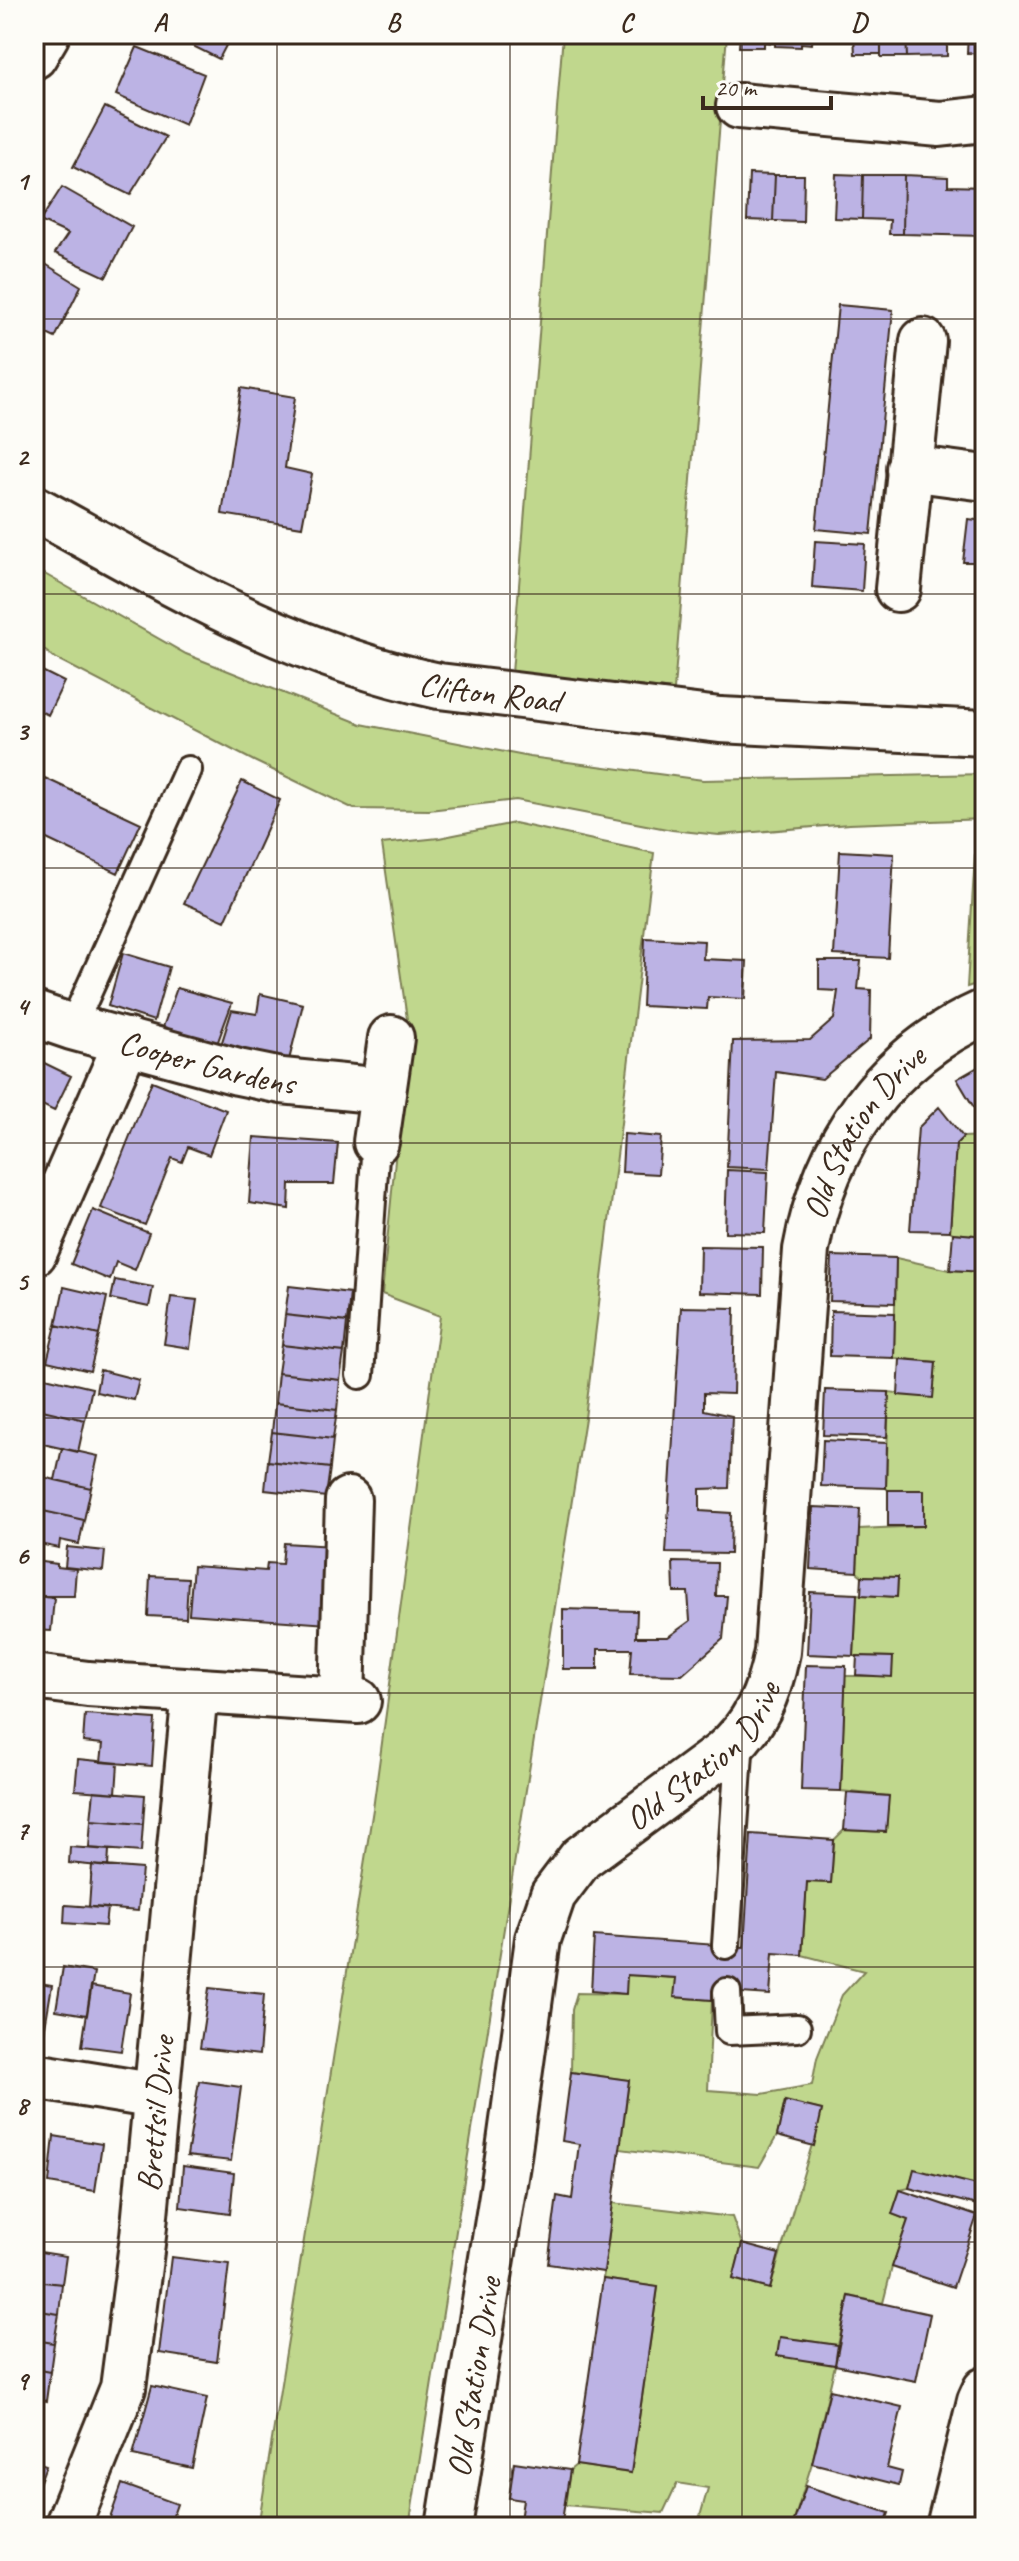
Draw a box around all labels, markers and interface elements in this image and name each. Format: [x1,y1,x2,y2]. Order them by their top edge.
text: A [153,6,168,39]
text: B [386,6,402,39]
text: C [620,6,636,39]
text: D [851,6,869,39]
scale bar [703,60,831,110]
text: 20 m [715,73,758,103]
text: 1 [16,165,31,198]
text: 2 [16,440,30,473]
street label: Clifton Road [415,661,568,723]
text: 3 [16,715,30,748]
text: 4 [16,990,31,1023]
street label: Cooper Gardens [115,1020,300,1104]
street label: Old Station Drive [793,1033,935,1224]
text: 5 [16,1265,30,1298]
text: 6 [16,1539,30,1572]
street label: Old Station Drive [616,1675,791,1840]
text: 7 [16,1814,30,1847]
street label: Brettsil Drive [126,2031,184,2193]
text: 8 [16,2089,31,2122]
street label: Old Station Drive [436,2272,511,2480]
text: 9 [16,2364,30,2397]

